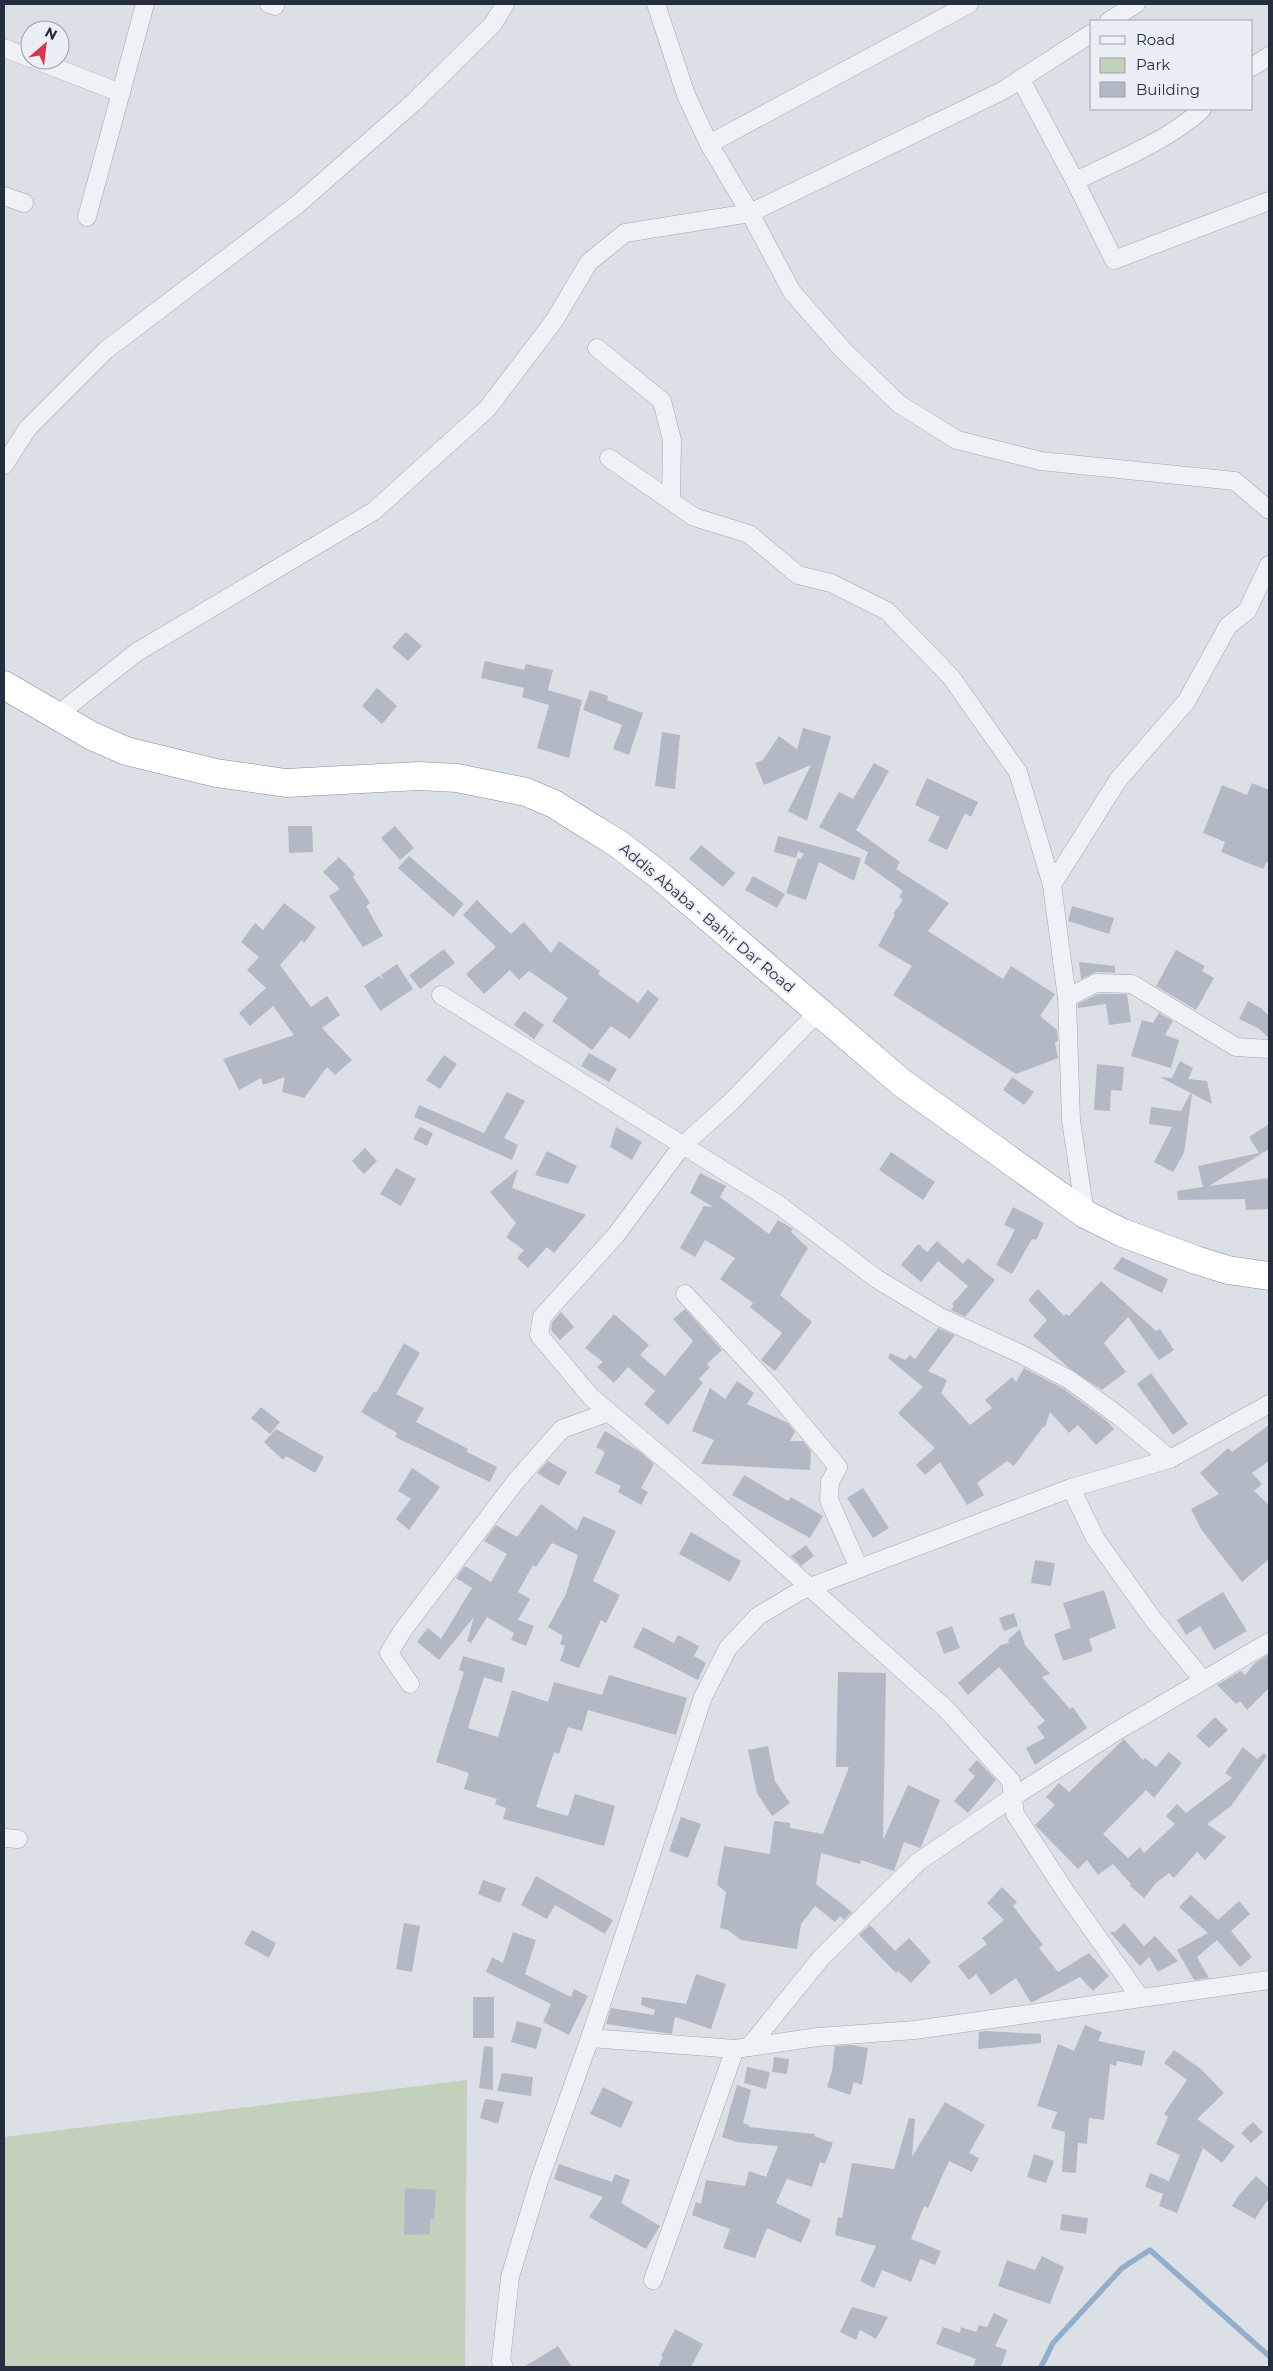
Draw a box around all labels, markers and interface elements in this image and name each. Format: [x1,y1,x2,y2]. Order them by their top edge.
north arrow [20,20,70,70]
legend [1090,20,1253,110]
text: N [42,23,60,44]
text: Road [1136,30,1175,49]
text: Park [1136,55,1170,74]
text: Building [1136,80,1200,99]
street label: Addis Ababa - Bahir Dar Road [616,839,799,997]

